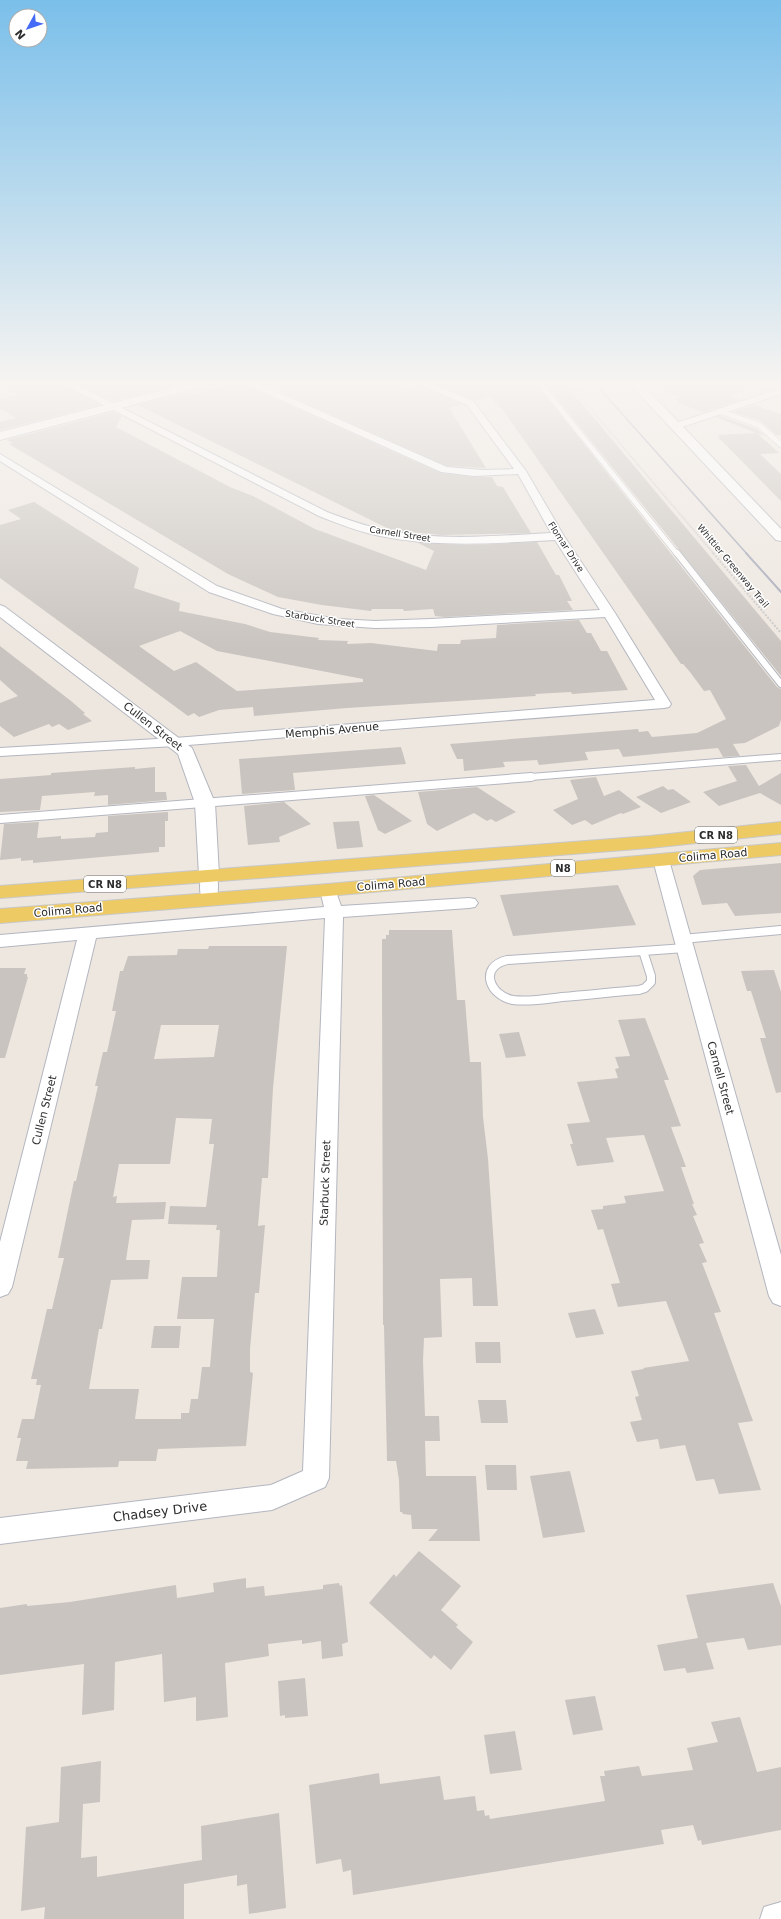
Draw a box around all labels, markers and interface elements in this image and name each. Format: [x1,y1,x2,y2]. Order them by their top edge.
north arrow [8,8,48,48]
text: N [13,26,29,42]
street label: Flomar Drive [546,520,586,574]
street label: Whittier Greenway Trail [695,522,771,610]
street label: Carnell Street [369,524,432,544]
street label: Starbuck Street [285,609,356,630]
street label: Cullen Street [121,699,185,754]
street label: Memphis Avenue [285,720,380,741]
road number: CR N8 [695,827,737,843]
street label: Colima Road [678,846,748,865]
road number: N8 [551,860,575,876]
street label: Colima Road [356,875,426,894]
road number: CR N8 [84,876,126,892]
street label: Colima Road [33,901,103,920]
street label: Carnell Street [704,1040,737,1117]
street label: Cullen Street [30,1073,60,1146]
street label: Starbuck Street [318,1139,334,1226]
street label: Chadsey Drive [112,1498,208,1525]

